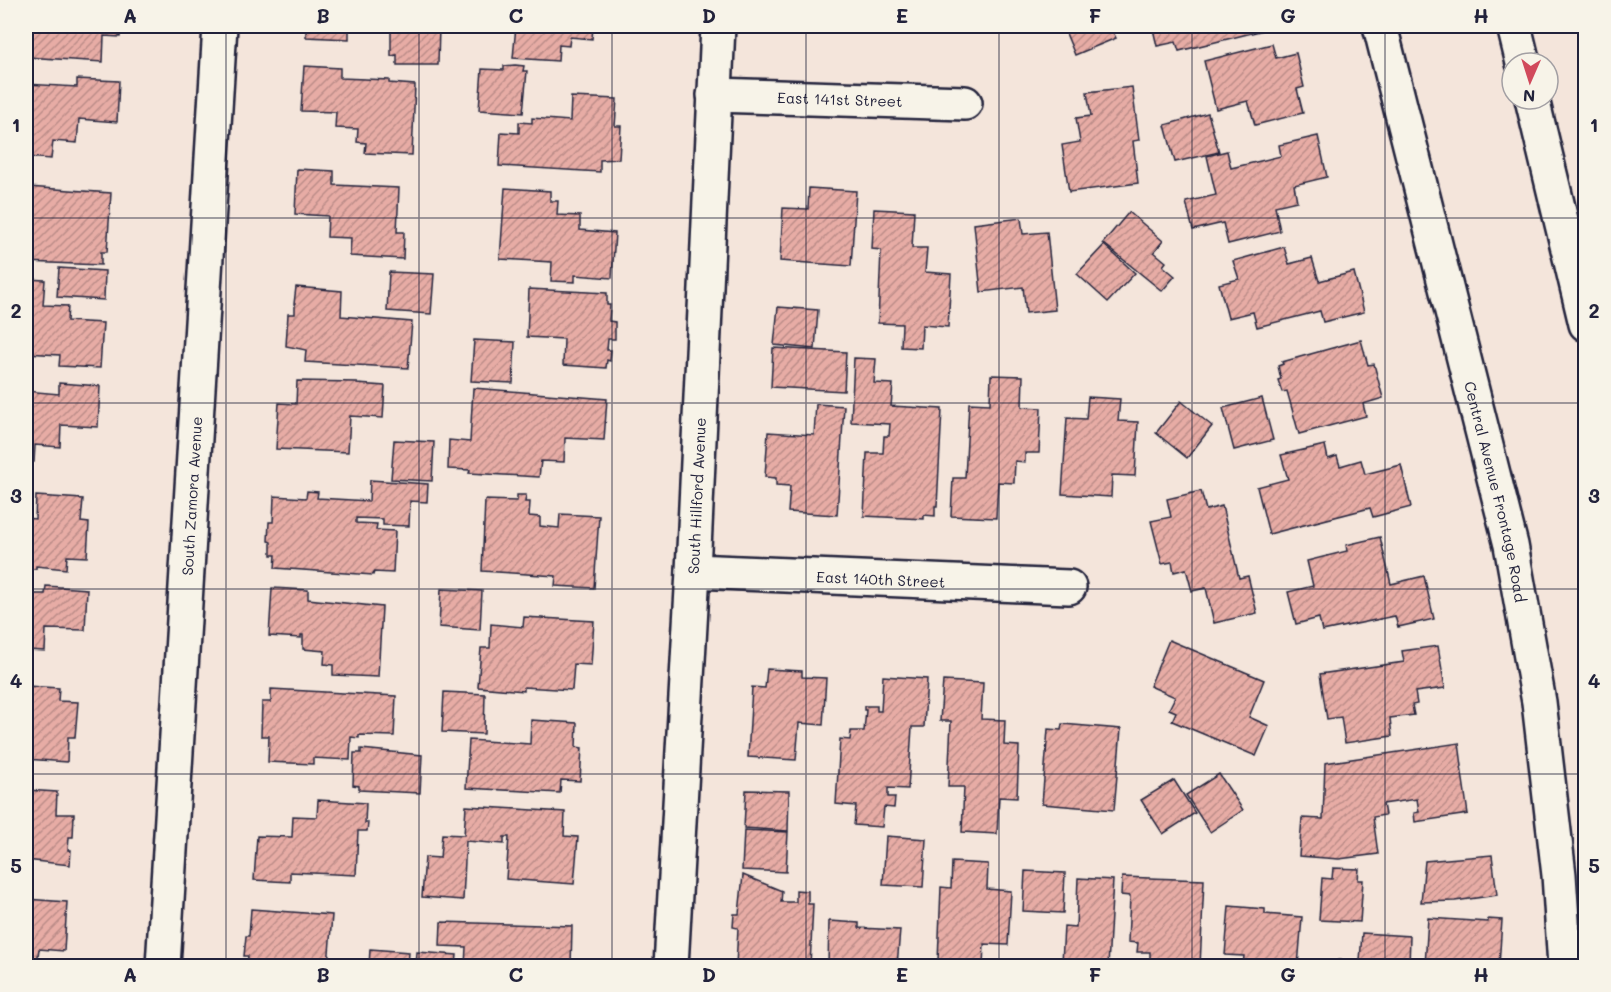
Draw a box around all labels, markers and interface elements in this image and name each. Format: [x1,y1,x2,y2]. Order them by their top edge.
text: A [123,2,137,28]
text: B [316,2,330,28]
text: C [509,2,524,28]
text: D [702,2,716,28]
text: E [896,2,908,28]
text: F [1089,2,1102,28]
text: G [1280,2,1296,28]
text: H [1473,2,1489,28]
north arrow [1500,51,1560,111]
text: N [1523,86,1536,107]
street label: East 141st Street [777,87,903,111]
text: 1 [12,111,20,137]
text: 1 [1590,111,1598,137]
text: 2 [10,297,22,323]
text: 2 [1588,297,1600,323]
street label: Central Avenue Frontage Road [1460,379,1531,604]
street label: South Zamora Avenue [177,416,206,576]
street label: South Hillford Avenue [683,417,710,574]
text: 3 [10,482,22,508]
text: 3 [1588,482,1600,508]
street label: East 140th Street [816,566,946,592]
text: 4 [10,667,23,693]
text: 4 [1588,667,1601,693]
text: 5 [10,852,22,878]
text: 5 [1588,852,1600,878]
text: A [123,961,137,987]
text: B [316,961,330,987]
text: C [509,961,524,987]
text: D [702,961,716,987]
text: E [896,961,908,987]
text: F [1089,961,1102,987]
text: G [1280,961,1296,987]
text: H [1473,961,1489,987]

